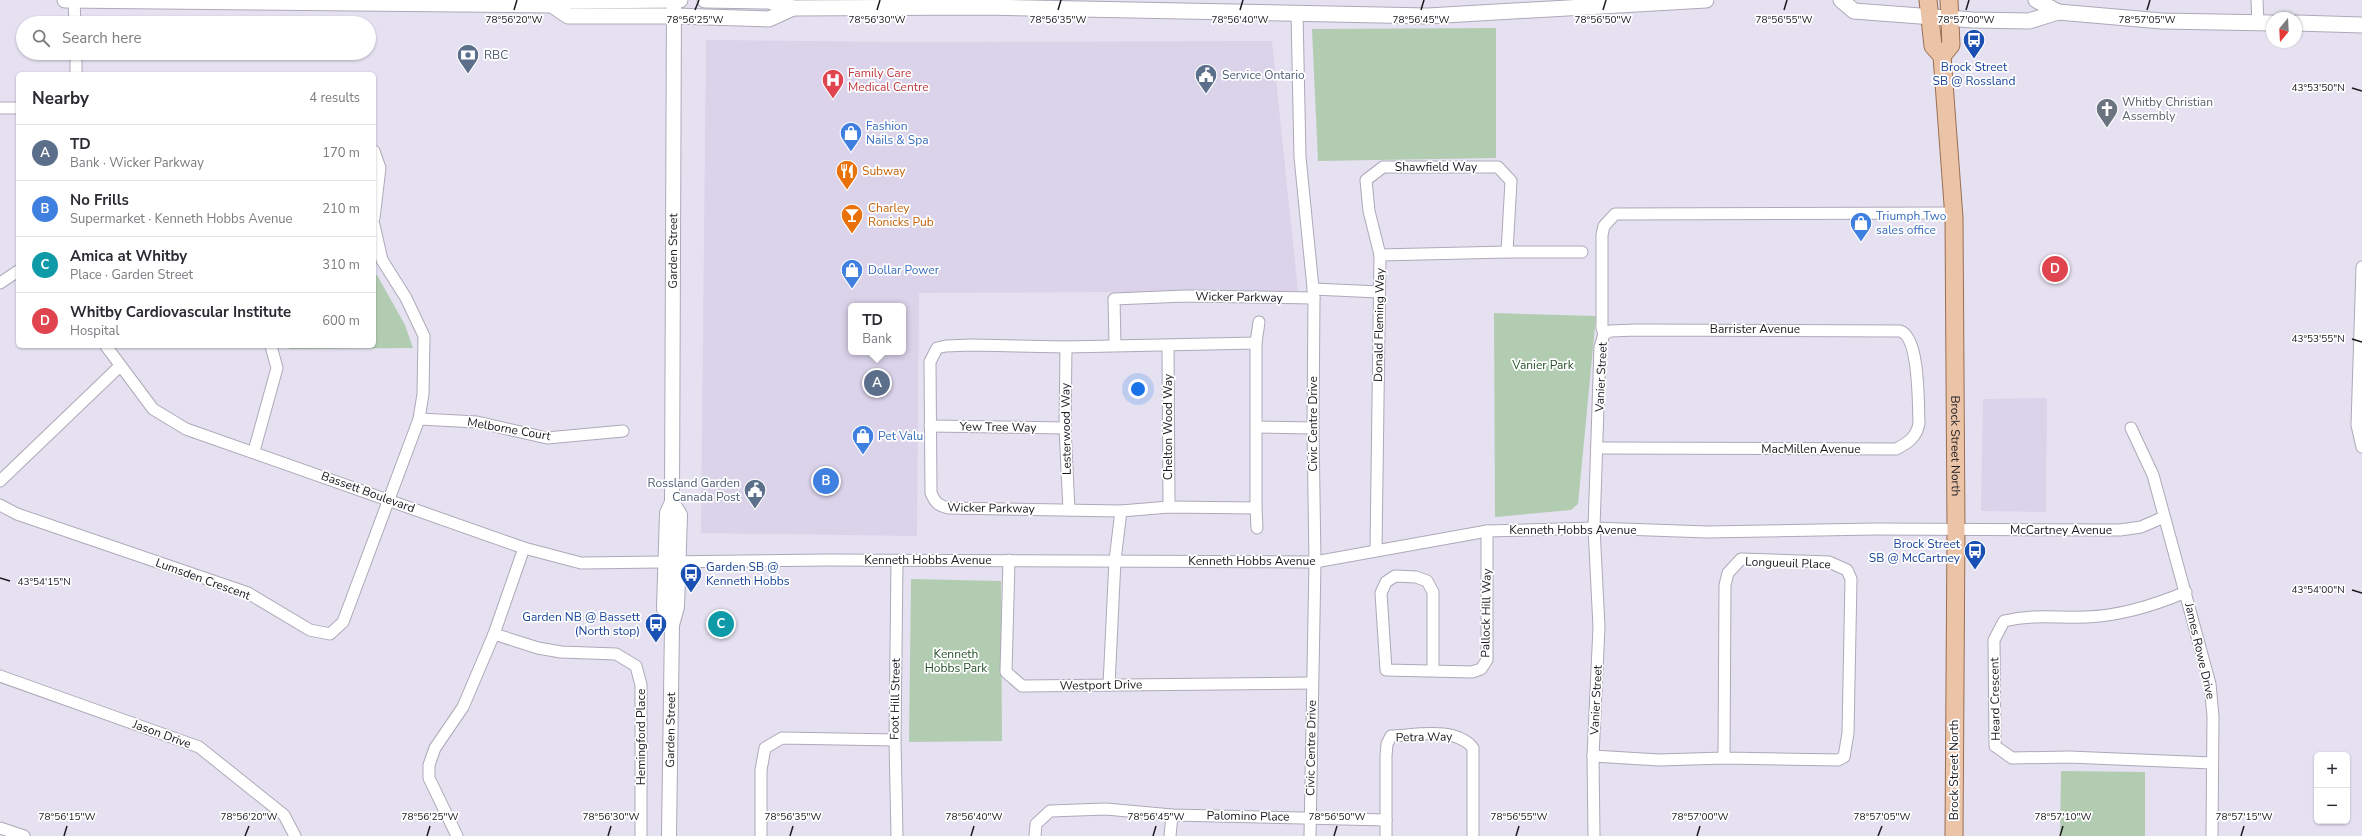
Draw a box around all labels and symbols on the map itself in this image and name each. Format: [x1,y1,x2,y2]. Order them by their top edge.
north arrow [2266,12,2302,48]
text: 78°56'20"W [486,13,542,27]
text: 78°56'25"W [667,13,723,27]
text: 78°56'30"W [849,13,905,27]
text: 78°56'35"W [1030,13,1086,27]
text: 78°56'40"W [1212,13,1268,27]
text: 78°56'45"W [1393,13,1449,27]
text: 78°56'50"W [1575,13,1631,27]
text: 78°56'55"W [1756,13,1812,27]
text: 78°57'00"W [1938,13,1994,27]
text: 78°57'05"W [2119,13,2175,27]
bus stop icon: Brock Street SB @ Rossland [1961,27,1987,60]
bank icon: RBC [455,42,481,75]
place label: RBC [484,47,508,63]
place label: Brock Street SB @ Rossland [1933,59,2015,89]
public building icon: Service Ontario [1193,62,1219,95]
place label: Family Care Medical Centre [848,65,929,95]
hospital icon: Family Care Medical Centre [820,67,846,100]
place label: Service Ontario [1222,67,1305,83]
text: 43°53'50"N [2291,81,2345,95]
place label: Whitby Christian Assembly [2122,94,2213,124]
church icon: Whitby Christian Assembly [2094,96,2120,129]
place label: Fashion Nails & Spa [866,118,929,148]
shop icon: Fashion Nails & Spa [838,120,864,153]
restaurant icon: Subway [834,158,860,191]
street label: Shawfield Way [1395,159,1478,175]
place label: Subway [862,163,906,179]
place label: Charley Ronicks Pub [868,200,934,230]
bar icon: Charley Ronicks Pub [839,202,865,235]
place label: Triumph Two sales office [1876,208,1947,238]
shop icon: Triumph Two sales office [1848,210,1874,243]
street label: Garden Street [665,212,681,289]
pin: D [2042,254,2068,284]
shop icon: Dollar Power [839,257,865,290]
place label: Dollar Power [868,262,940,278]
street label: Donald Fleming Way [1370,267,1388,382]
street label: Wicker Parkway [1195,288,1284,306]
street label: Barrister Avenue [1710,321,1800,337]
text: 43°53'55"N [2291,332,2345,346]
street label: Vanier Street [1591,341,1611,413]
park label: Vanier Park [1511,357,1575,373]
pin: A [864,368,890,398]
street label: Chelton Wood Way [1160,373,1176,480]
street label: Civic Centre Drive [1305,376,1321,472]
your location [1128,379,1148,399]
street label: Lesterwood Way [1057,382,1075,475]
street label: Brock Street North [1947,395,1964,496]
street label: Melborne Court [466,414,553,444]
street label: Yew Tree Way [958,418,1037,436]
shop icon: Pet Valu [850,423,876,456]
place label: Pet Valu [878,428,923,444]
street label: MacMillen Avenue [1761,441,1861,457]
pin: B [813,466,839,496]
street label: Bassett Boulevard [319,468,417,516]
place label: Rossland Garden Canada Post [648,475,741,505]
public building icon: Rossland Garden Canada Post [742,477,768,510]
street label: Wicker Parkway [947,499,1036,517]
street label: Kenneth Hobbs Avenue [1509,522,1637,538]
street label: McCartney Avenue [2010,522,2112,538]
place label: Brock Street SB @ McCartney [1869,536,1961,566]
bus stop icon: Brock Street SB @ McCartney [1962,538,1988,571]
street label: Kenneth Hobbs Avenue [864,552,992,568]
street label: Kenneth Hobbs Avenue [1188,553,1316,569]
street label: Lumsden Crescent [153,554,253,604]
street label: Longueuil Place [1745,554,1831,572]
place label: Garden SB @ Kenneth Hobbs [706,559,790,589]
bus stop icon: Garden SB @ Kenneth Hobbs [678,561,704,594]
street label: Pallock Hill Way [1477,567,1495,658]
text: 43°54'15"N [17,575,71,589]
text: 43°54'00"N [2291,583,2345,597]
street label: James Rowe Drive [2181,600,2219,701]
place label: Garden NB @ Bassett (North stop) [522,609,641,639]
pin: C [708,609,734,639]
bus stop icon: Garden NB @ Bassett (North stop) [643,611,669,644]
park label: Kenneth Hobbs Park [925,646,988,676]
street label: Heard Crescent [1986,656,2004,741]
street label: Foot Hill Street [886,657,904,740]
street label: Vanier Street [1586,664,1606,736]
street label: Westport Drive [1059,676,1143,694]
street label: Hemingford Place [633,689,649,785]
street label: Garden Street [662,691,679,768]
street label: Civic Centre Drive [1302,700,1320,796]
street label: Jason Drive [130,716,193,752]
street label: Brock Street North [1946,720,1962,820]
street label: Petra Way [1396,728,1453,745]
street label: Palomino Place [1206,807,1290,825]
text: 78°56'15"W [39,810,95,824]
text: 78°56'20"W [221,810,277,824]
text: 78°56'25"W [402,810,458,824]
text: 78°56'30"W [583,810,639,824]
text: 78°56'35"W [765,810,821,824]
text: 78°56'40"W [946,810,1002,824]
text: 78°56'45"W [1128,810,1184,824]
text: 78°56'50"W [1309,810,1365,824]
text: 78°56'55"W [1491,810,1547,824]
text: 78°57'00"W [1672,810,1728,824]
text: 78°57'05"W [1854,810,1910,824]
text: 78°57'10"W [2035,810,2091,824]
text: 78°57'15"W [2216,810,2272,824]

